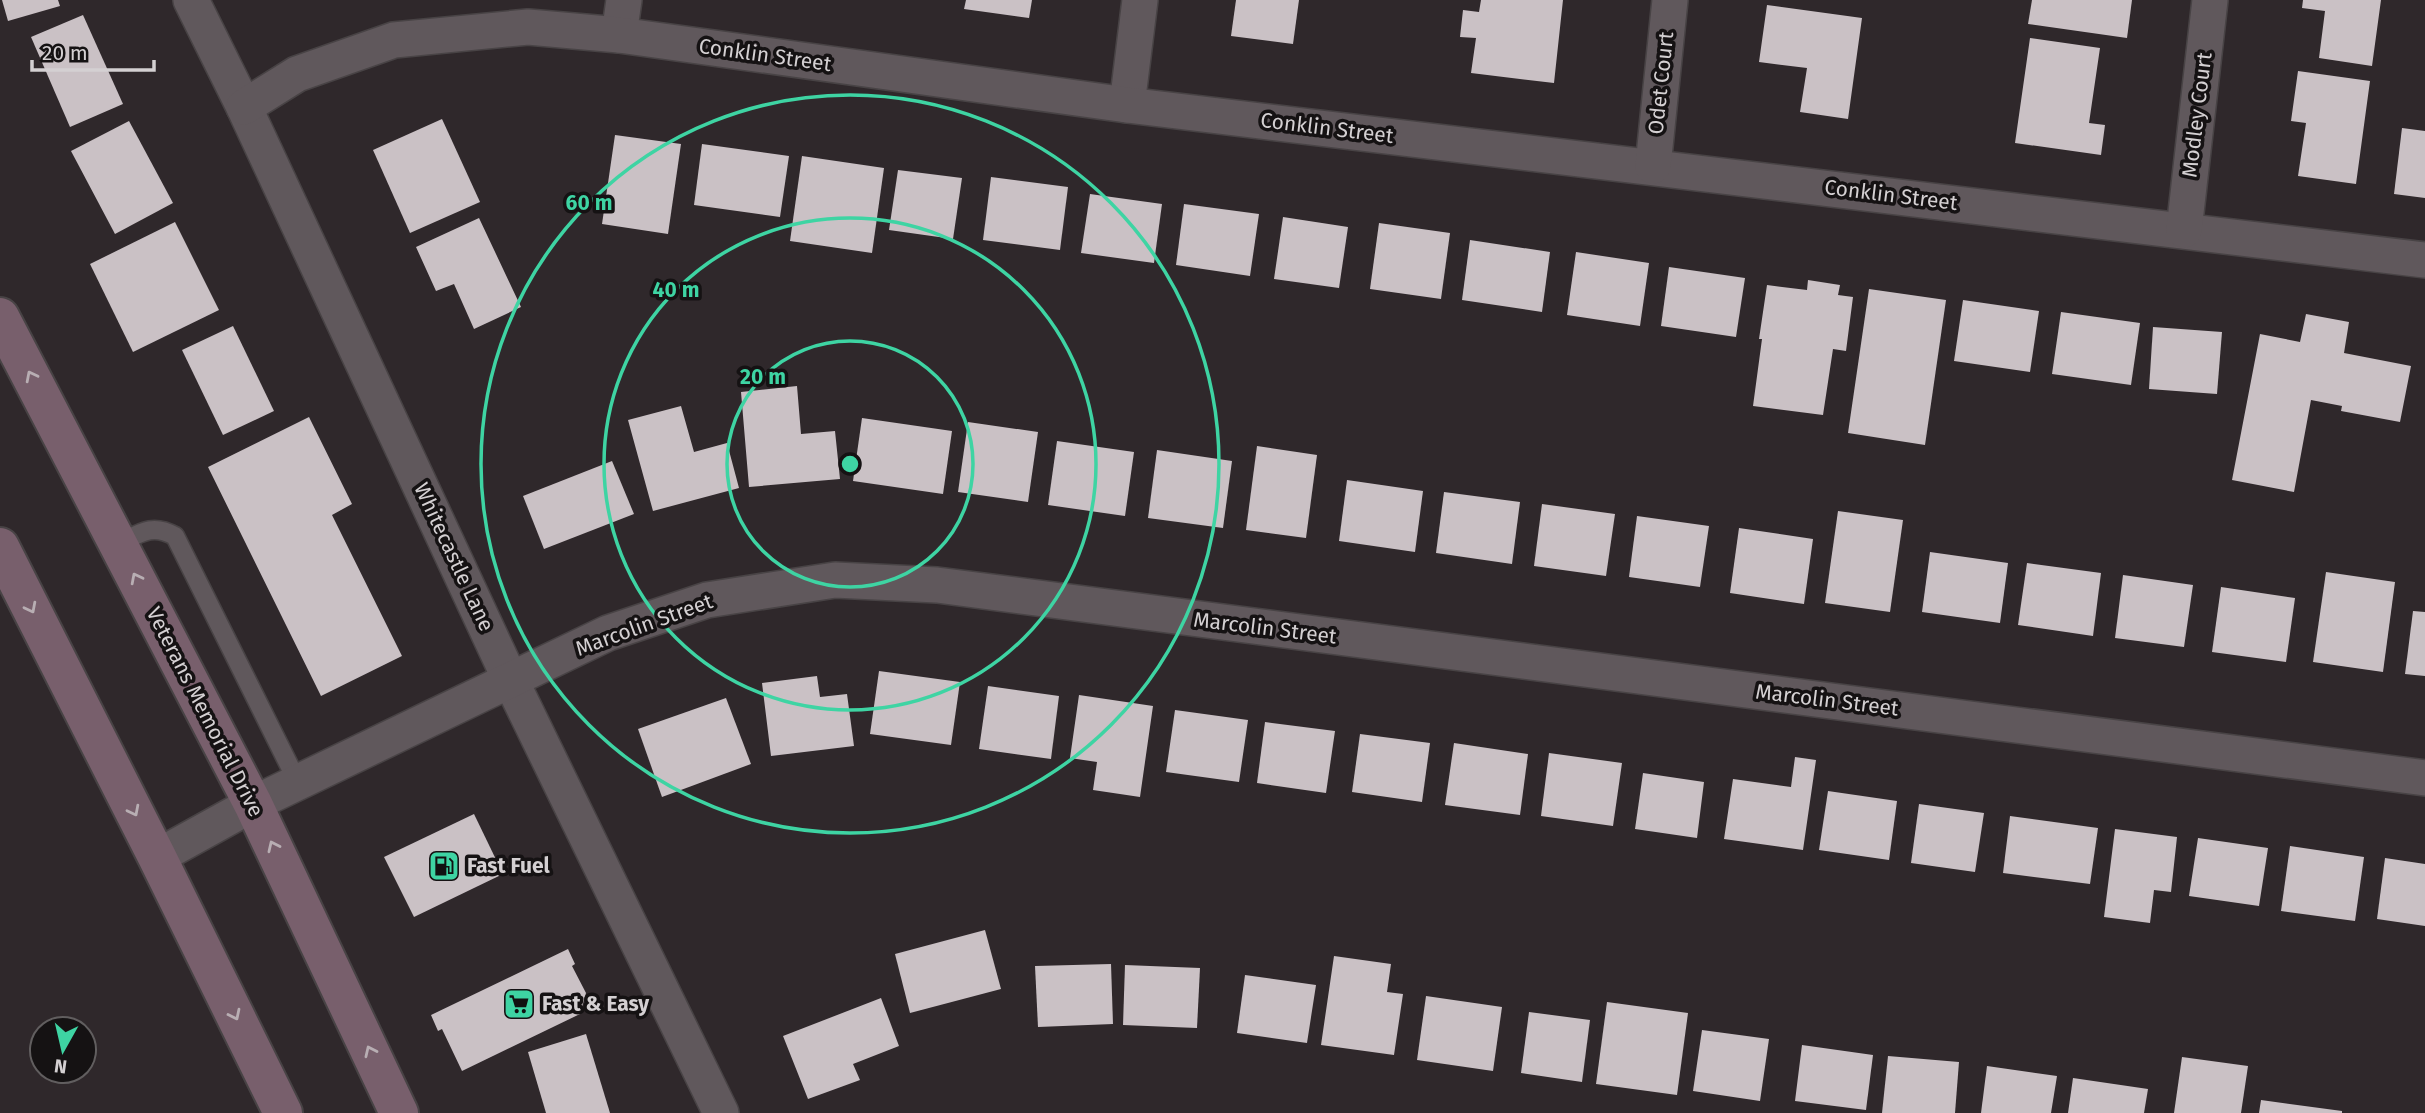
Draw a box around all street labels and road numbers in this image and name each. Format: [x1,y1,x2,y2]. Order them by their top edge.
street label: Odet Court [1643,30,1679,136]
street label: Conklin Street [697,33,833,77]
street label: Modley Court [2176,50,2218,179]
street label: Conklin Street [1259,107,1395,149]
street label: Conklin Street [1823,174,1959,216]
street label: Whitecastle Lane [408,479,500,635]
street label: Marcolin Street [572,588,717,662]
street label: Veterans Memorial Drive [141,603,269,821]
street label: Marcolin Street [1192,606,1338,650]
street label: Marcolin Street [1754,678,1900,722]

